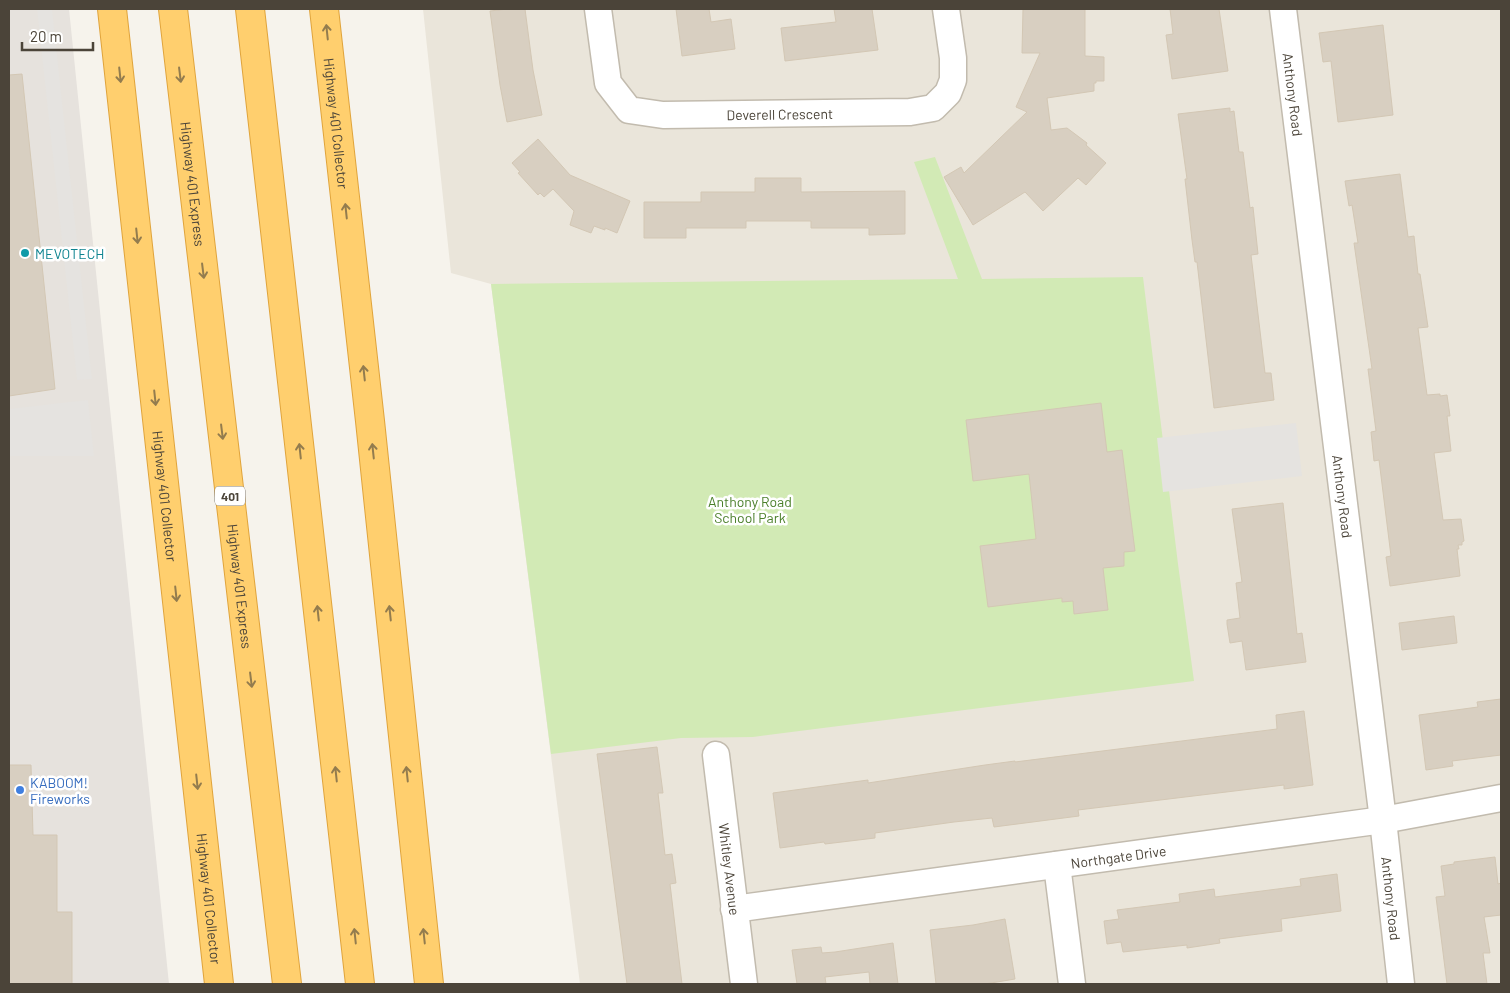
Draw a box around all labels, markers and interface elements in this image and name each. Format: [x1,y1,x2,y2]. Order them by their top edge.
scale bar [22,20,94,52]
one-way arrow [322,25,332,41]
text: 20 m [30,27,62,45]
street label: Anthony Road [1280,52,1307,137]
street label: Highway 401 Collector [321,57,353,190]
one-way arrow [115,66,125,82]
one-way arrow [175,66,185,82]
street label: Deverell Crescent [726,104,833,123]
street label: Highway 401 Express [178,121,209,247]
one-way arrow [341,204,351,220]
one-way arrow [132,228,142,244]
place label: MEVOTECH [35,245,104,262]
marker: MEVOTECH [19,247,31,259]
one-way arrow [198,262,208,278]
one-way arrow [359,365,369,381]
one-way arrow [150,389,160,405]
one-way arrow [217,424,227,440]
street label: Highway 401 Collector [150,430,181,563]
one-way arrow [368,443,378,459]
one-way arrow [295,444,305,460]
street label: Anthony Road [1330,454,1357,539]
road number: 401 [215,486,245,506]
park label: Anthony Road School Park [708,493,792,526]
street label: Highway 401 Express [225,523,256,650]
one-way arrow [171,586,181,602]
one-way arrow [313,605,323,621]
one-way arrow [385,605,395,621]
one-way arrow [246,672,256,688]
one-way arrow [402,766,412,782]
one-way arrow [331,767,341,783]
place label: KABOOM! Fireworks [30,774,90,807]
one-way arrow [192,774,202,790]
marker: KABOOM! Fireworks [14,784,26,796]
street label: Whitley Avenue [716,822,744,916]
street label: Highway 401 Collector [194,832,225,965]
street label: Northgate Drive [1070,841,1167,871]
street label: Anthony Road [1379,856,1405,941]
one-way arrow [350,928,360,944]
one-way arrow [419,928,429,944]

